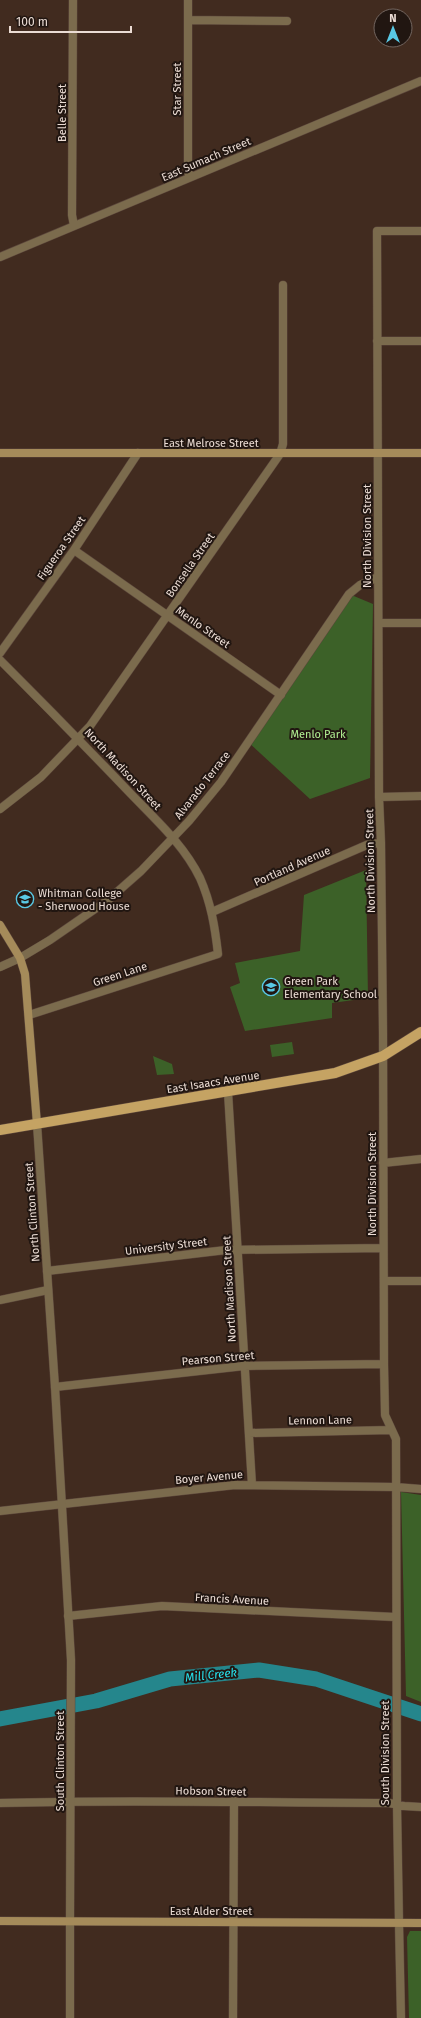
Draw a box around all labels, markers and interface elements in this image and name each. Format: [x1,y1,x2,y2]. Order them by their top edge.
scale bar [10,8,131,34]
north arrow [373,8,413,48]
text: N [389,12,397,25]
text: 100 m [16,15,48,29]
street label: Star Street [171,63,184,115]
street label: Belle Street [56,84,69,142]
street label: East Sumach Street [160,135,253,184]
street label: East Melrose Street [163,437,259,450]
street label: North Division Street [361,484,374,588]
street label: Figueroa Street [35,514,88,583]
street label: Bonsella Street [163,530,217,600]
street label: Menlo Street [173,604,232,651]
street label: North Madison Street [82,726,164,813]
park label: Menlo Park [290,728,346,741]
street label: Alvarado Terrace [172,749,233,822]
street label: North Division Street [363,809,378,913]
street label: Portland Avenue [252,844,332,889]
place label: Whitman College - Sherwood House [38,887,130,913]
school or university icon: Whitman College - Sherwood House [15,889,35,909]
street label: Green Lane [92,960,149,989]
place label: Green Park Elementary School [284,975,377,1001]
school or university icon: Green Park Elementary School [261,977,281,997]
street label: East Isaacs Avenue [166,1069,260,1096]
street label: North Division Street [366,1132,379,1236]
street label: North Clinton Street [23,1162,42,1262]
street label: University Street [124,1235,208,1258]
street label: North Madison Street [220,1235,239,1342]
street label: Pearson Street [181,1349,255,1368]
street label: Lennon Lane [288,1413,352,1428]
street label: Boyer Avenue [175,1468,244,1487]
street label: Francis Avenue [195,1591,269,1608]
water label: Mill Creek [184,1665,238,1685]
street label: South Division Street [379,1701,392,1805]
street label: South Clinton Street [54,1711,67,1811]
street label: Hobson Street [175,1784,247,1799]
street label: East Alder Street [170,1905,252,1918]

